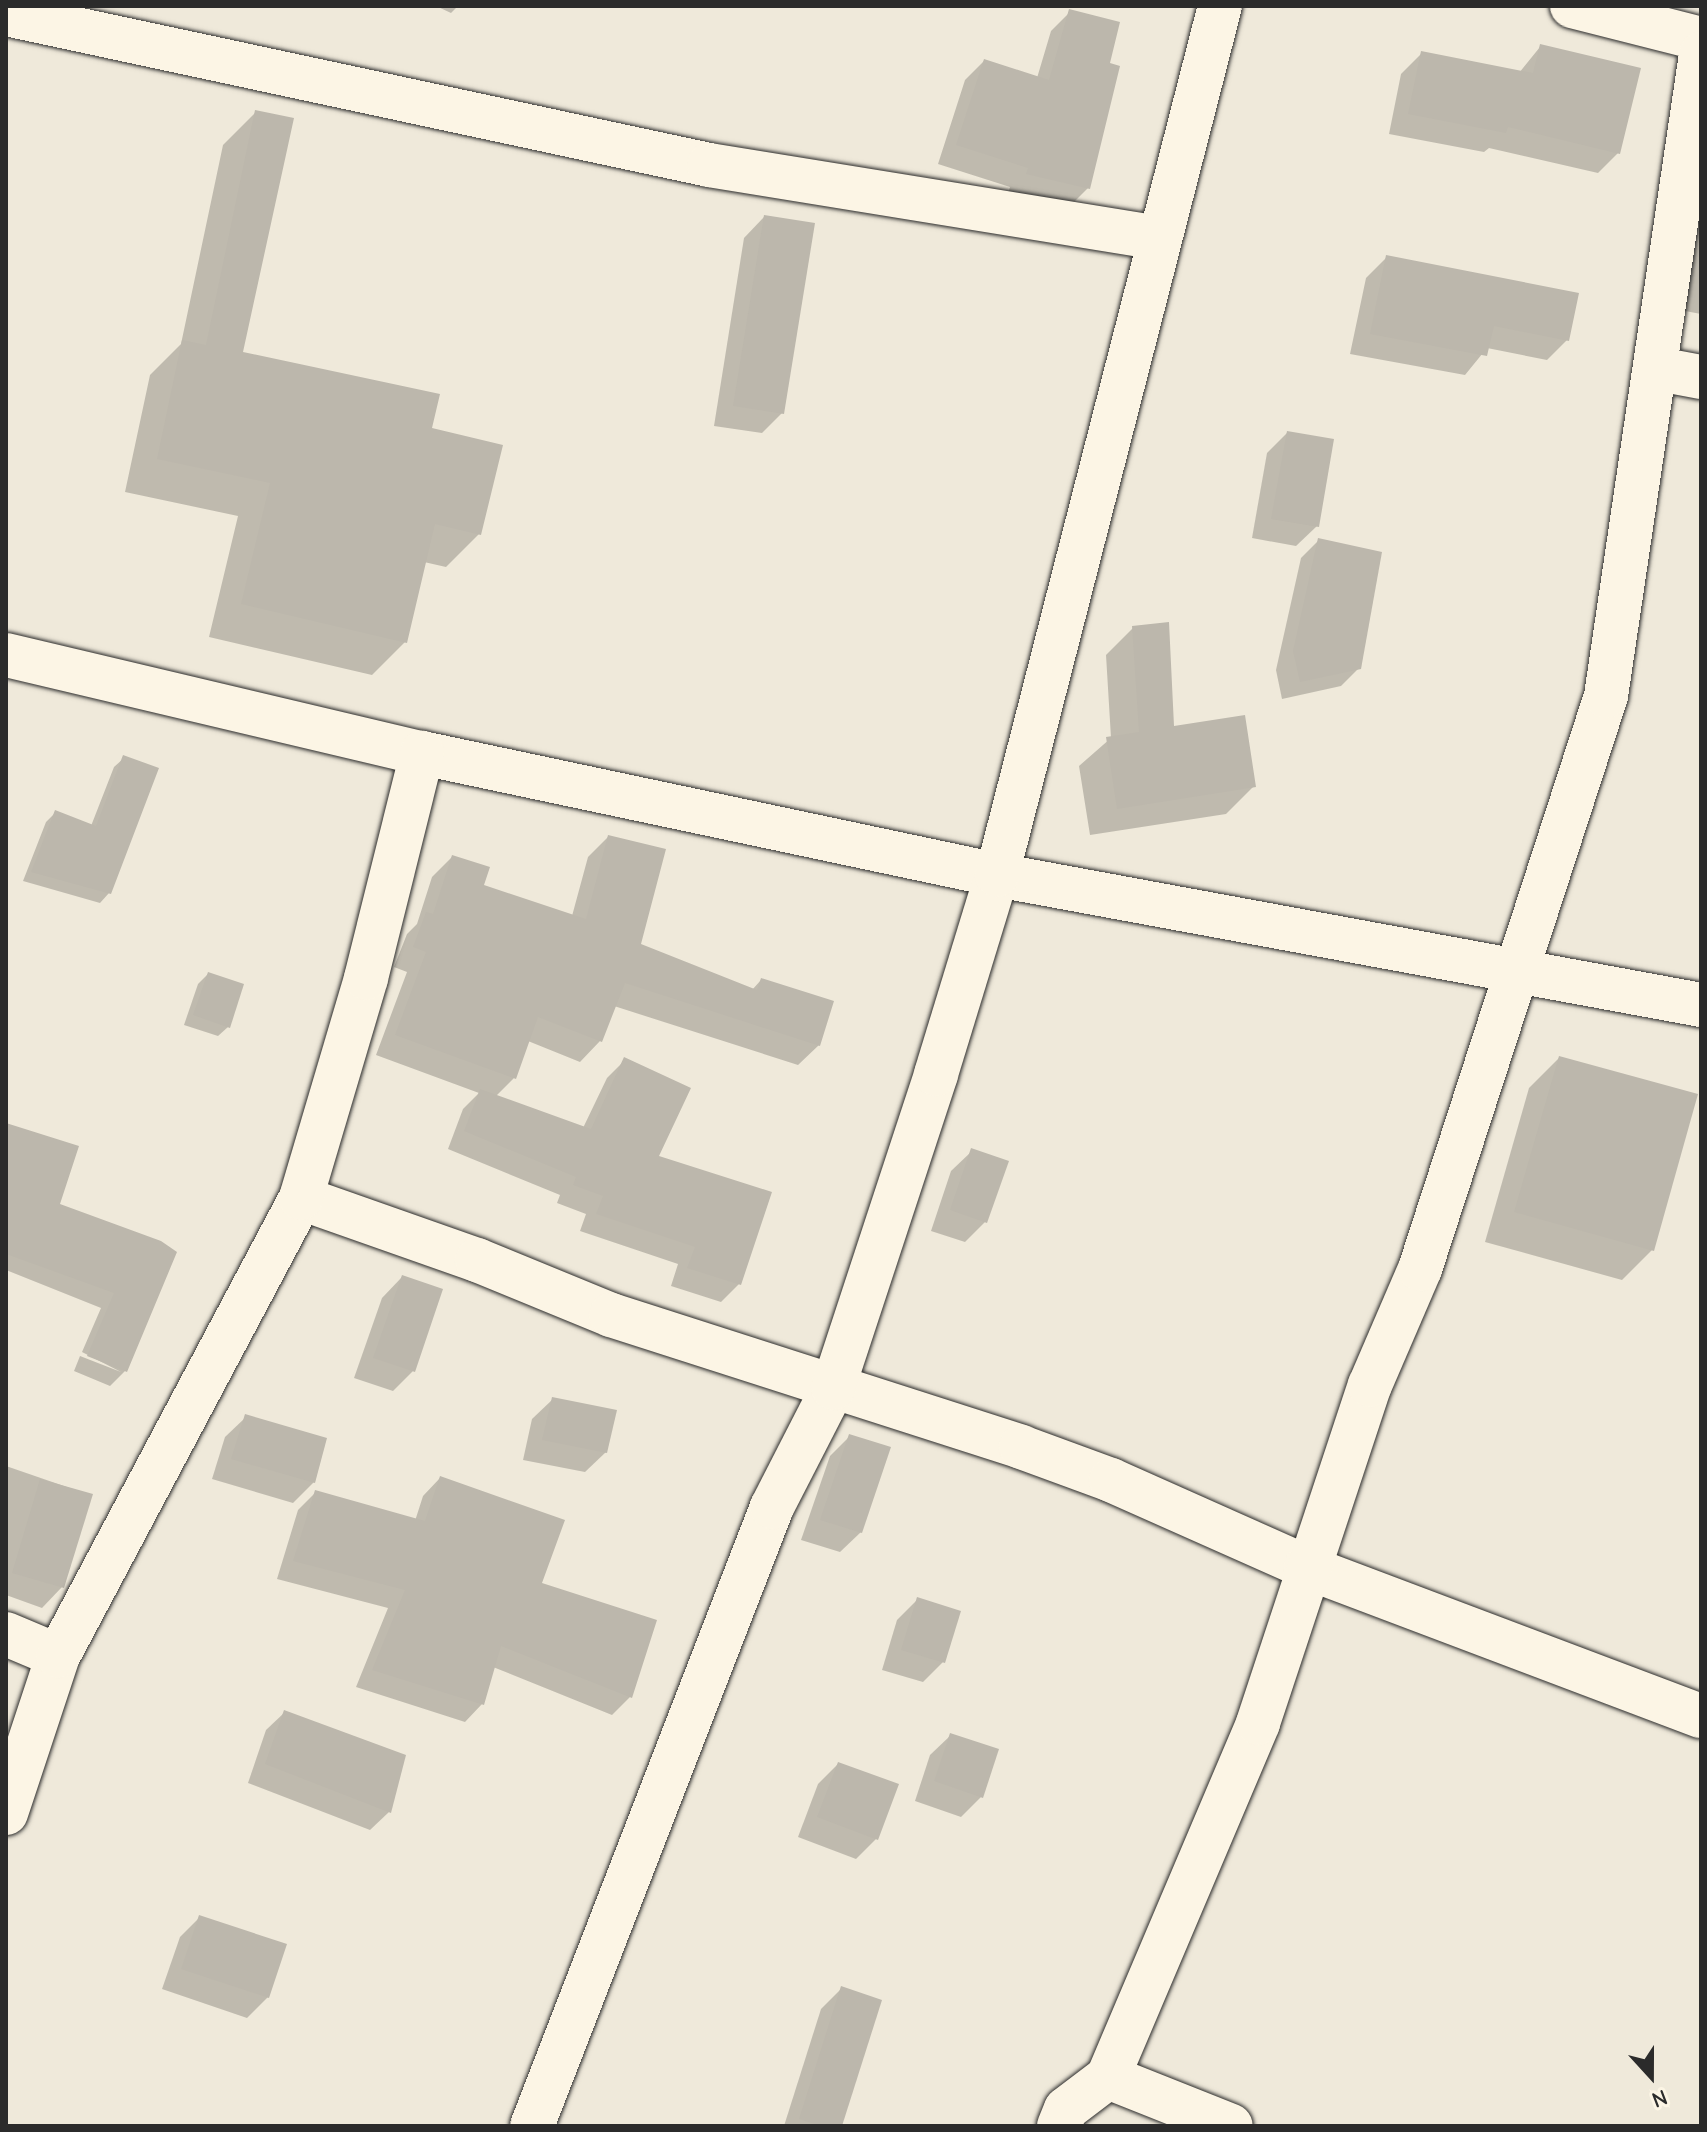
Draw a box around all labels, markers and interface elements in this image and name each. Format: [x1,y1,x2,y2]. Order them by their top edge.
north arrow [1611,2036,1691,2116]
text: N [1648,2084,1671,2113]

